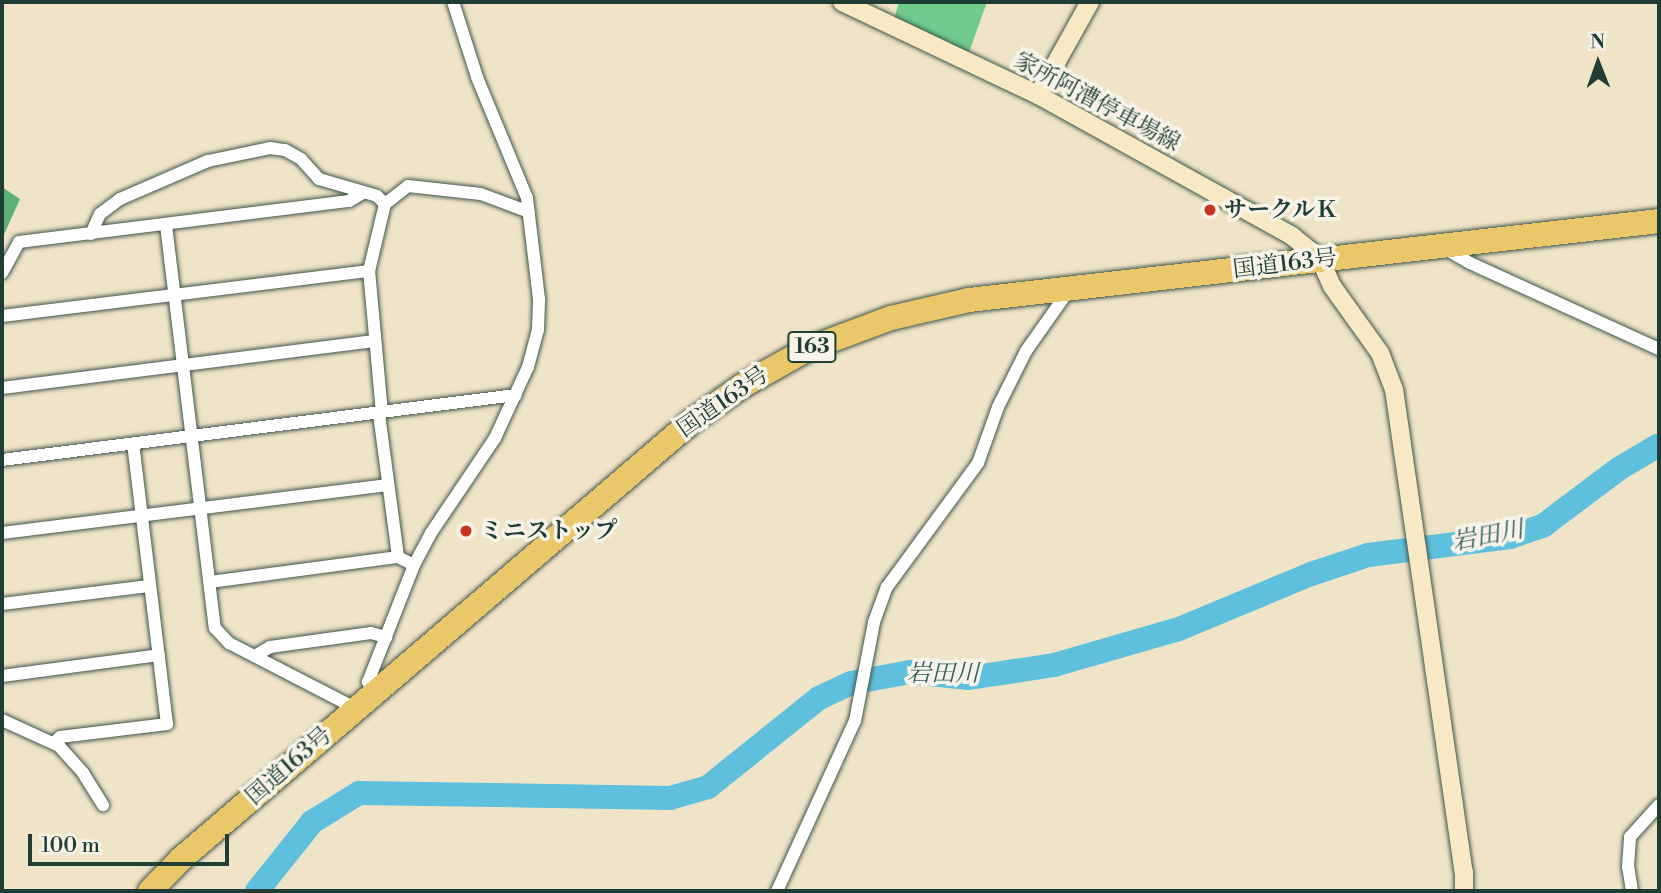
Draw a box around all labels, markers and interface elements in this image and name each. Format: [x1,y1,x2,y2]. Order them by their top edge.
north arrow [1563,28,1633,98]
text: N [1590,30,1605,54]
street label: 家所阿漕停車場線 [1009,47,1185,157]
place label: サークルＫ [1224,196,1339,224]
marker: サークルＫ [1202,202,1218,218]
street label: 国道163号 [1231,244,1339,284]
road number: 163 [786,330,838,364]
street label: 国道163号 [672,361,774,443]
water label: 岩田川 [1450,516,1526,558]
place label: ミニストップ [480,517,618,545]
marker: ミニストップ [458,523,474,539]
water label: 岩田川 [907,661,979,689]
street label: 国道163号 [240,721,338,811]
scale bar [32,820,233,864]
text: 100 m [41,833,100,859]

